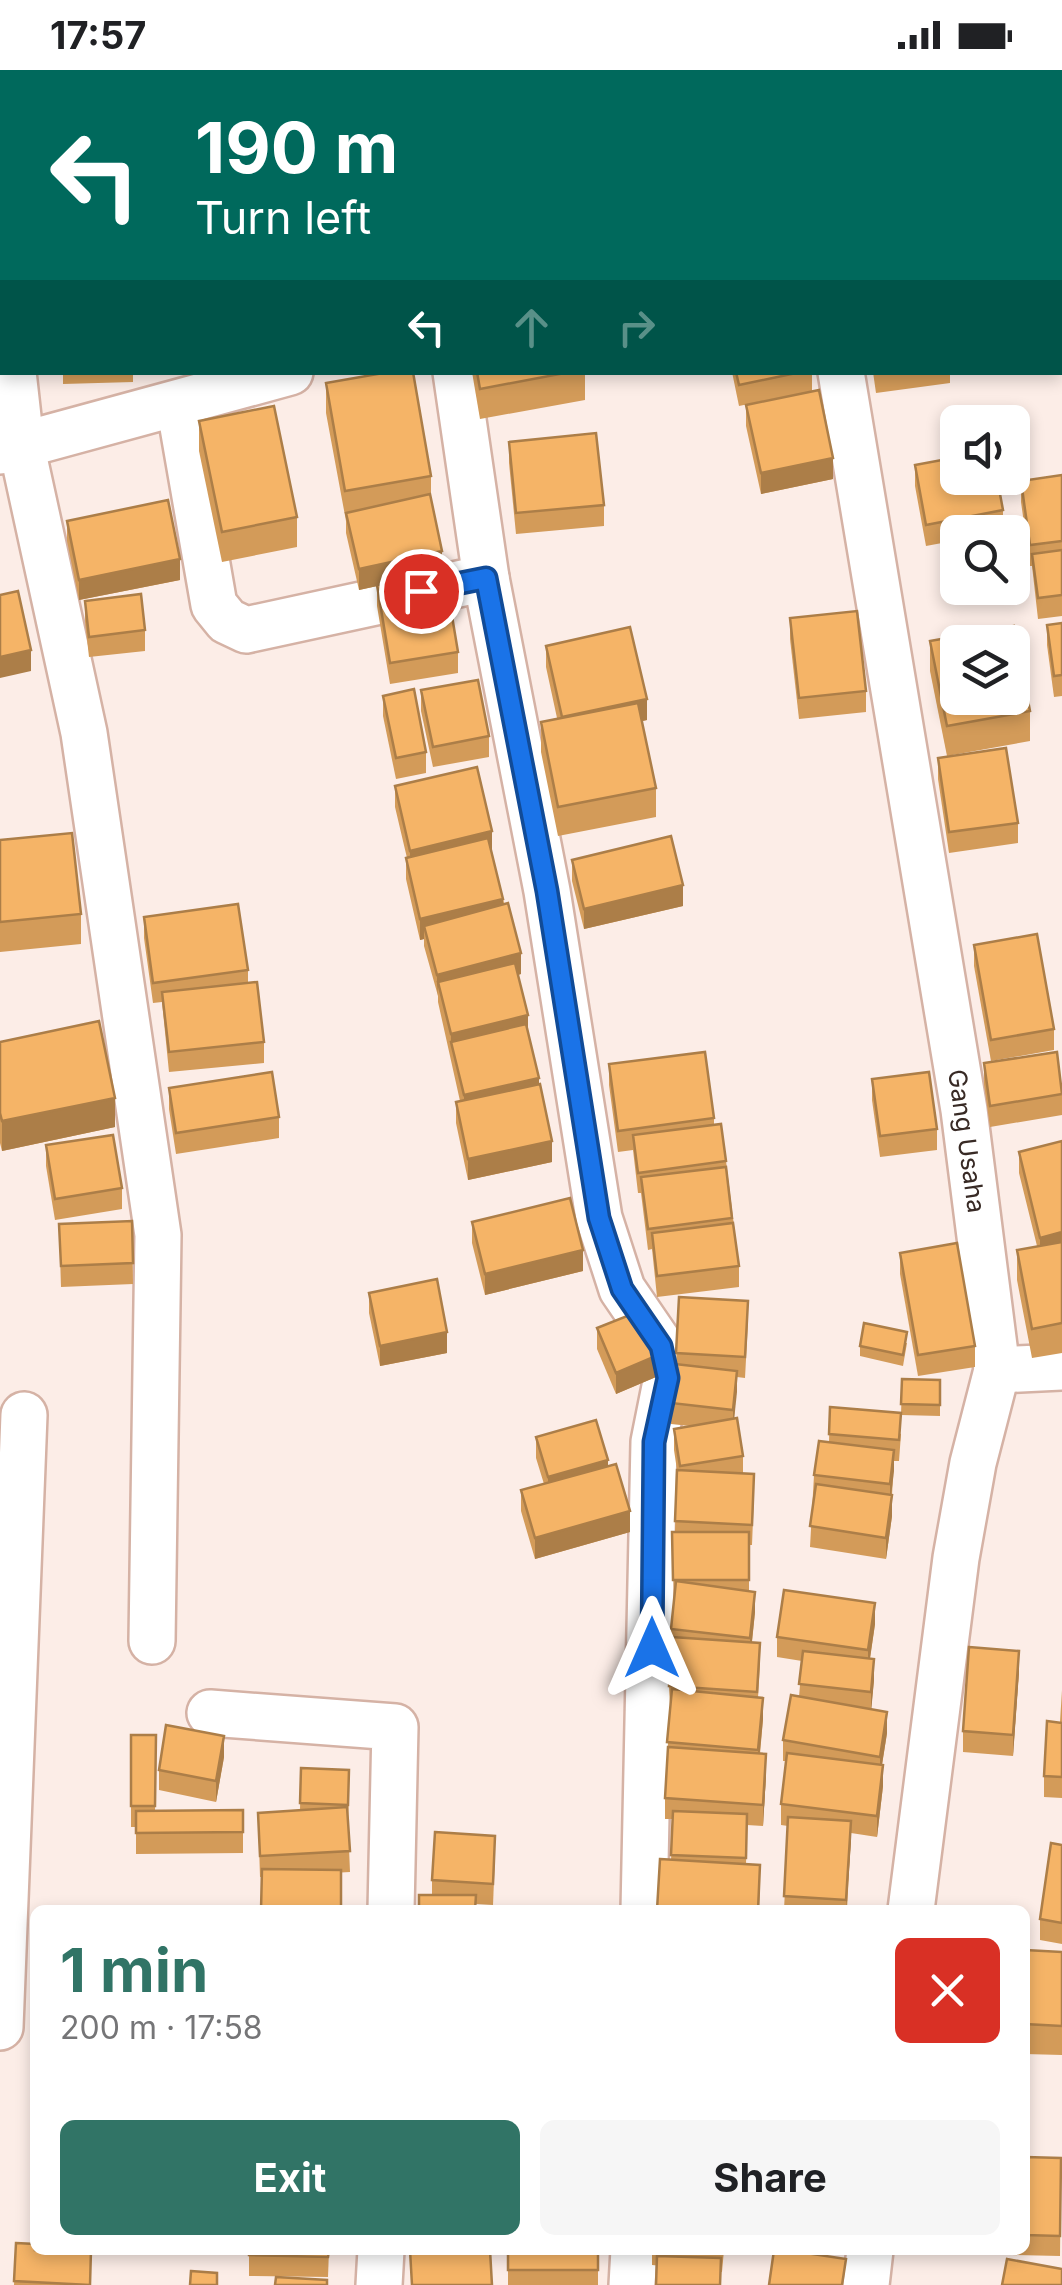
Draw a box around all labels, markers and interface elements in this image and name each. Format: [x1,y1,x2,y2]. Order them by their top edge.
text: 17:57 [50,12,146,58]
text: 190 m [195,105,398,190]
icon: left [30,110,160,240]
text: Turn left [195,190,371,245]
icon: left [399,300,454,355]
icon: ahead [504,300,559,355]
icon: right [609,300,664,355]
map controls [940,405,1030,715]
button: sound [940,405,1030,495]
button: search [940,515,1030,605]
pin [379,549,464,634]
icon: arrive [394,564,449,619]
button: layers [940,625,1030,715]
street label: Gang Usaha [942,1067,992,1215]
position arrow [600,1596,704,1700]
text: 1 min [60,1934,208,2006]
button: close [895,1938,1000,2043]
text: 200 m · 17:58 [60,2008,263,2047]
button: Exit [60,2120,520,2235]
button: Share [540,2120,1000,2235]

